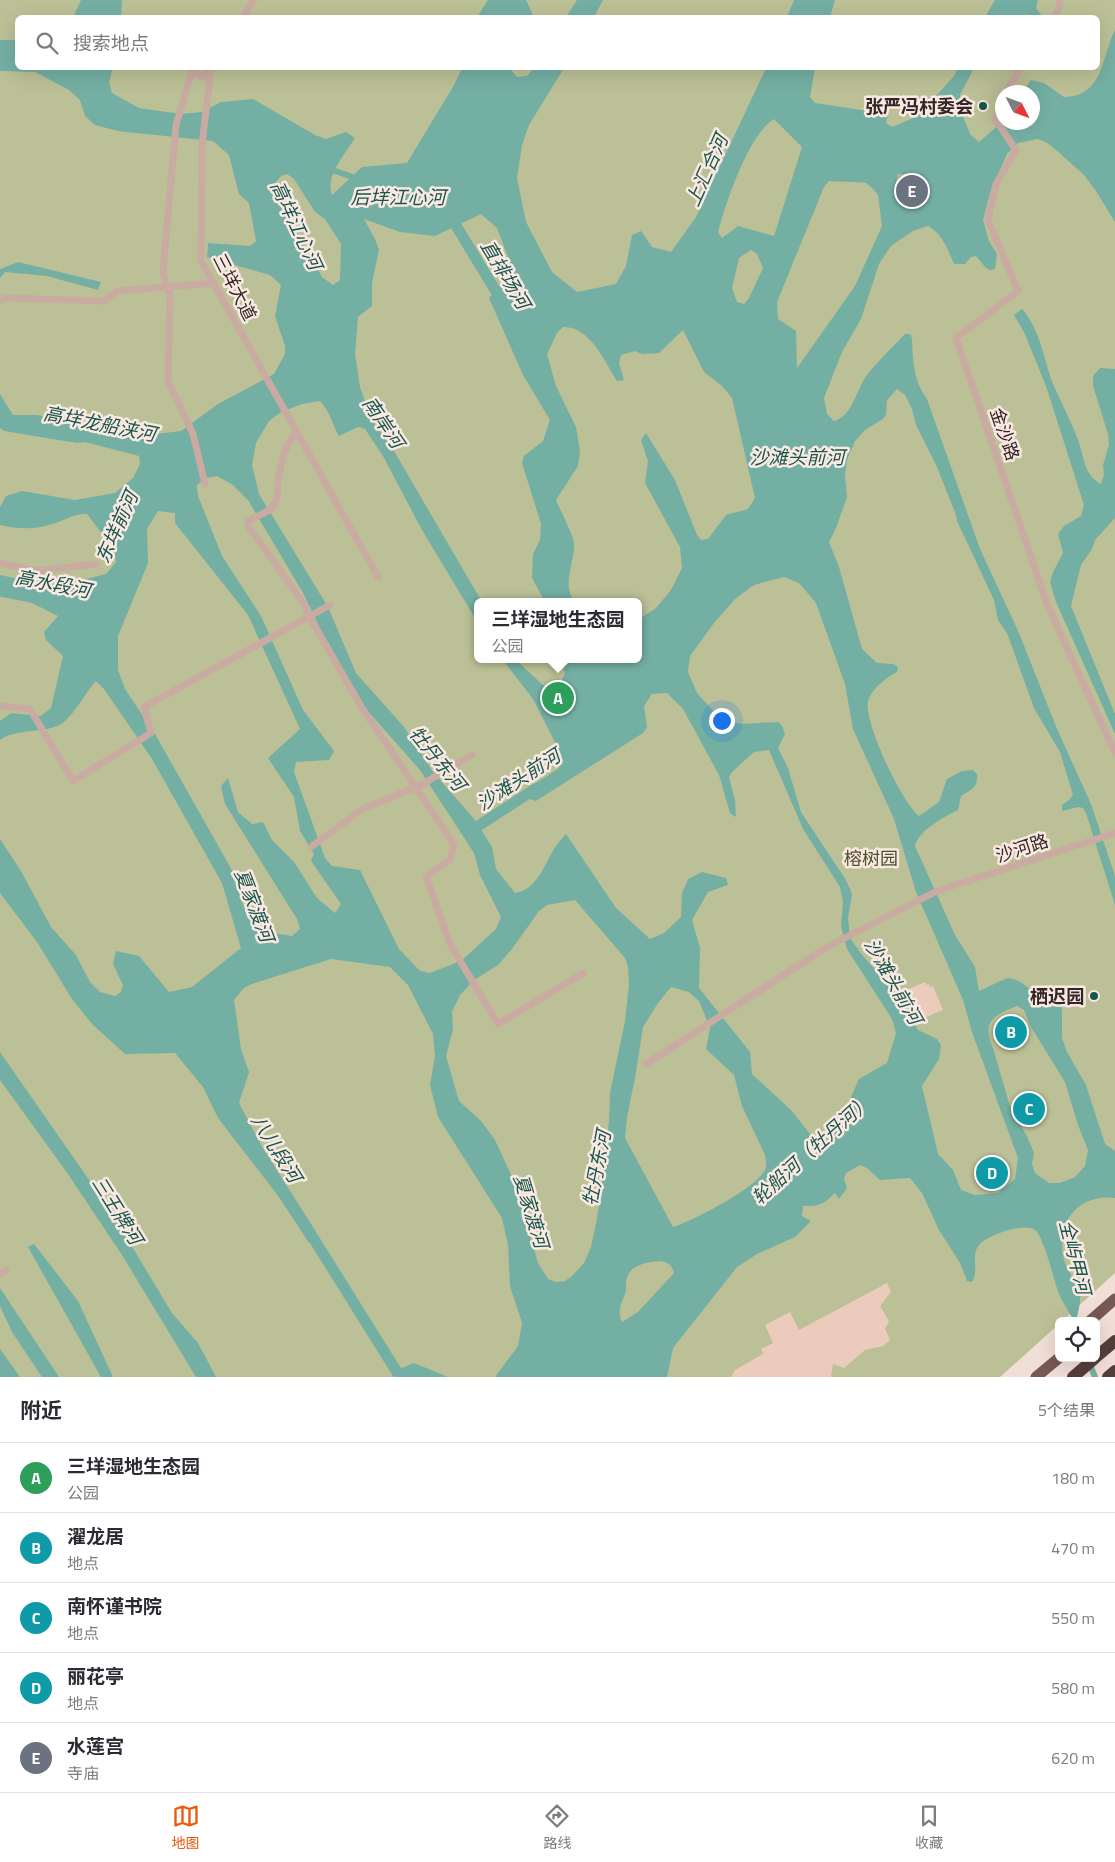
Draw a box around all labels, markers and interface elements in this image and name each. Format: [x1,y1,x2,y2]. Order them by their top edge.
search box [15,15,1100,70]
text: 搜索地点 [73,28,149,57]
icon: search [33,29,61,57]
north arrow [995,85,1040,130]
place label: 张严冯村委会 [865,93,973,120]
marker: 张严冯村委会 [977,100,989,112]
water label: 上汇合河 [677,126,736,211]
pin: E [896,172,928,210]
water label: 高垟江心河 [264,176,332,278]
water label: 后垟江心河 [350,182,449,211]
water label: 直排场河 [474,234,540,317]
street label: 三垟大道 [207,249,263,325]
water label: 南岸河 [356,390,414,457]
water label: 高垟龙船浃河 [41,398,163,449]
street label: 金沙路 [983,404,1027,464]
water label: 沙滩头前河 [749,442,848,471]
water label: 东垟前河 [87,483,146,568]
water label: 高水段河 [13,562,97,605]
popup [474,598,642,663]
text: 三垟湿地生态园 [491,604,625,633]
text: 公园 [491,634,524,658]
pin: A [542,679,574,717]
your location [709,708,735,734]
water label: 牡丹东河 [403,719,476,800]
water label: 沙滩头前河 [470,739,569,817]
street label: 沙河路 [992,827,1052,869]
park label: 榕树园 [844,845,898,872]
water label: 夏家渡河 [228,864,284,949]
water label: 沙滩头前河 [858,933,932,1033]
place label: 栖迟园 [1030,983,1084,1010]
marker: 栖迟园 [1088,990,1100,1002]
pin: B [995,1013,1027,1051]
water label: 轮船河（牡丹河） [745,1087,877,1211]
pin: C [1013,1090,1045,1128]
water label: 八儿段河 [245,1108,312,1191]
water label: 牡丹东河 [575,1124,618,1208]
pin: D [976,1154,1008,1192]
water label: 三王牌河 [86,1170,153,1253]
water label: 夏家渡河 [507,1170,558,1255]
water label: 全屿甲河 [1053,1217,1100,1301]
map controls [1055,1317,1100,1362]
button: locate [1055,1317,1100,1362]
text: 附近 [20,1394,62,1426]
text: 5个结果 [1038,1398,1095,1422]
text: 三垟湿地生态园 [67,1451,200,1480]
text: A [31,1466,41,1490]
text: 180 m [1051,1466,1095,1490]
text: 公园 [67,1481,99,1505]
text: 濯龙居 [67,1521,124,1550]
text: B [31,1536,41,1560]
text: 470 m [1051,1536,1095,1560]
text: 地点 [67,1551,99,1575]
text: 南怀谨书院 [67,1591,162,1620]
text: C [32,1606,40,1630]
text: 550 m [1051,1606,1095,1630]
text: 地点 [67,1621,99,1645]
text: 丽花亭 [67,1661,124,1690]
text: D [31,1676,41,1700]
text: 580 m [1051,1676,1095,1700]
text: 地点 [67,1691,99,1715]
text: 水莲宫 [67,1731,124,1760]
text: E [32,1746,40,1770]
text: 620 m [1051,1746,1095,1770]
text: 寺庙 [67,1761,99,1785]
tab: 地图 [172,1802,200,1853]
tab: 路线 [543,1802,571,1853]
tab: 收藏 [915,1802,943,1853]

